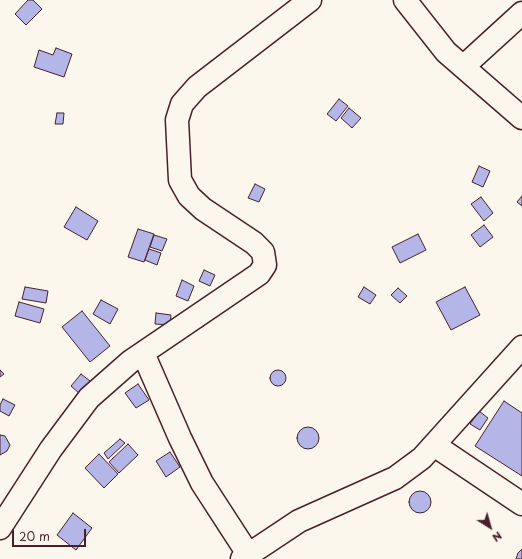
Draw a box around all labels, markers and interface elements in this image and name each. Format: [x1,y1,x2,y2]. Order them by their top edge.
north arrow [470,507,510,547]
scale bar [14,521,88,547]
text: 20 m [19,527,50,545]
text: N [489,528,506,546]

